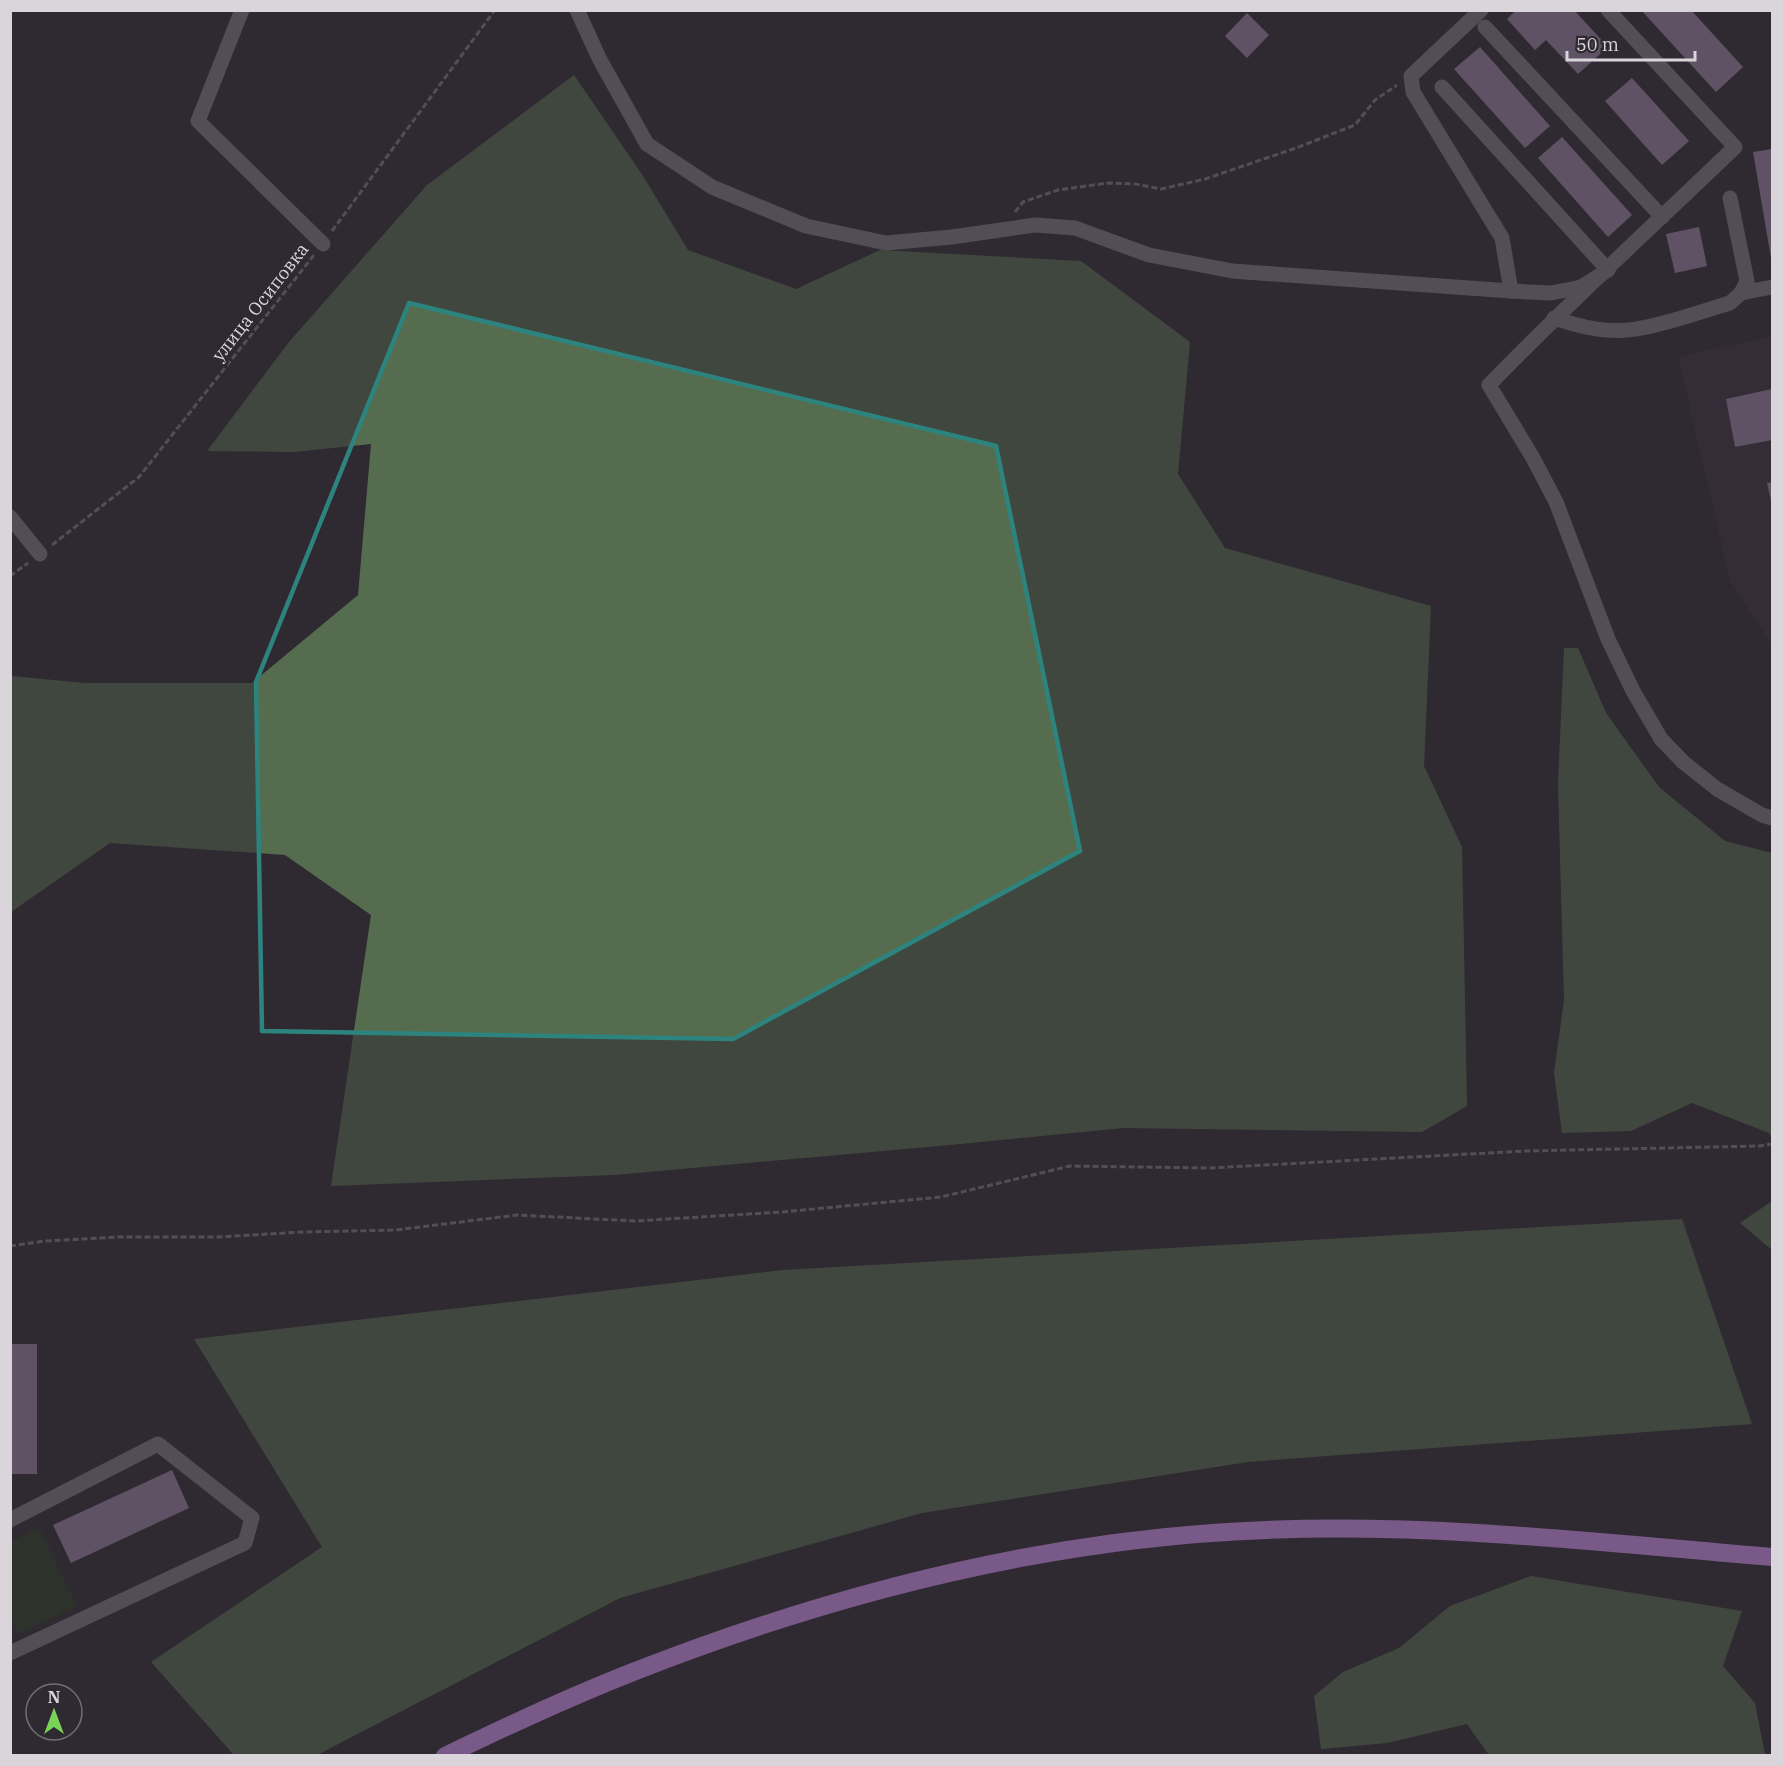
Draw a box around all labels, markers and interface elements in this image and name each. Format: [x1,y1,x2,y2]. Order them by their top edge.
scale bar [1567,24,1694,62]
text: 50 m [1576,33,1619,56]
street label: улица Осиповка [207,238,313,366]
north arrow [24,1682,84,1742]
text: N [48,1687,60,1707]

